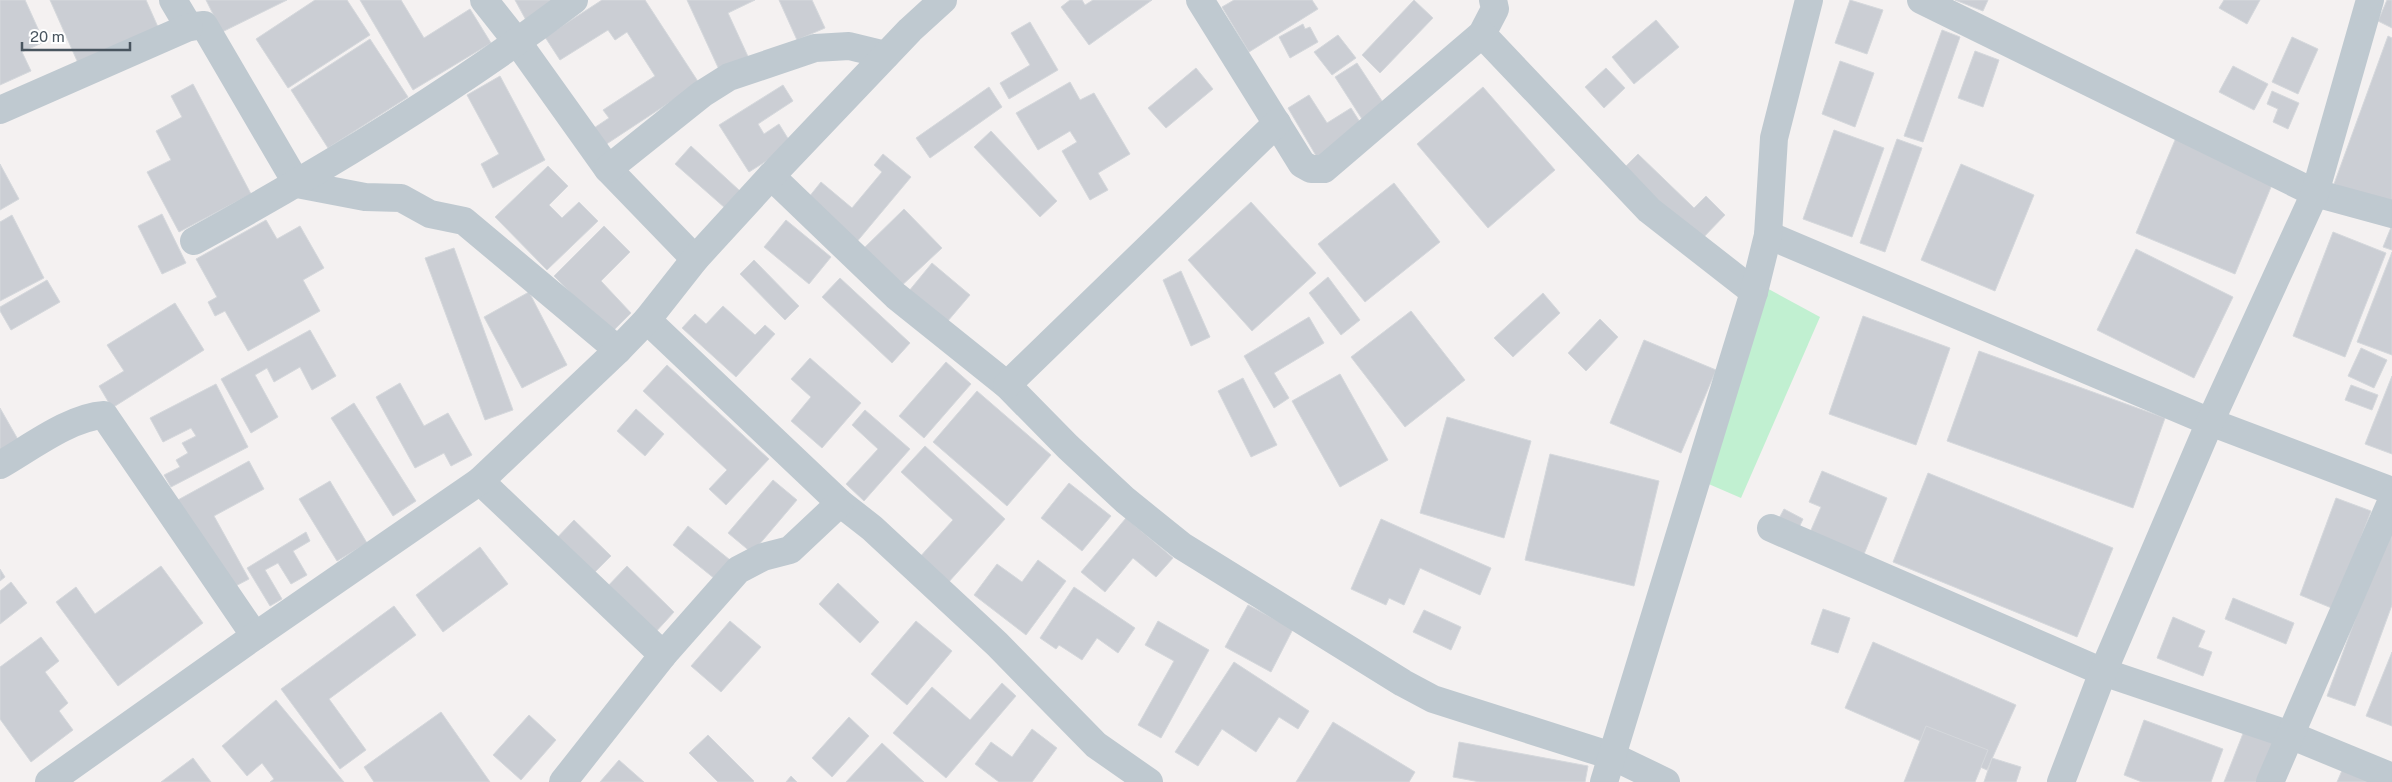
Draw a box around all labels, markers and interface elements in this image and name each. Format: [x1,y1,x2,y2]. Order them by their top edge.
scale bar [22,20,130,52]
text: 20 m [30,28,65,45]

